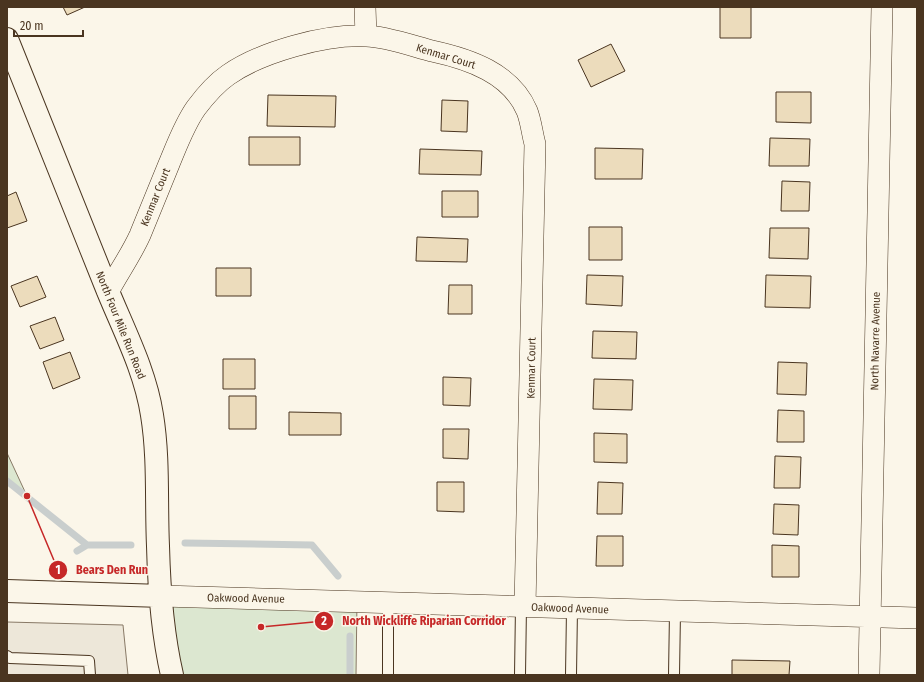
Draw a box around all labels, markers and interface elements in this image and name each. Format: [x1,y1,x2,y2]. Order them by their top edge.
scale bar [14,12,83,38]
text: 20 m [20,19,44,33]
street label: Kenmar Court [415,41,478,72]
street label: Kenmar Court [138,166,173,228]
street label: North Four Mile Run Road [93,269,148,381]
street label: North Navarre Avenue [868,292,883,390]
street label: Kenmar Court [524,337,539,399]
callout: Bears Den Run [48,558,156,582]
text: 1 [55,563,61,577]
text: Bears Den Run [76,563,148,577]
street label: Oakwood Avenue [207,591,285,606]
street label: Oakwood Avenue [531,601,609,616]
callout: North Wickliffe Riparian Corridor [314,609,513,633]
text: 2 [320,614,327,628]
text: North Wickliffe Riparian Corridor [342,614,506,628]

